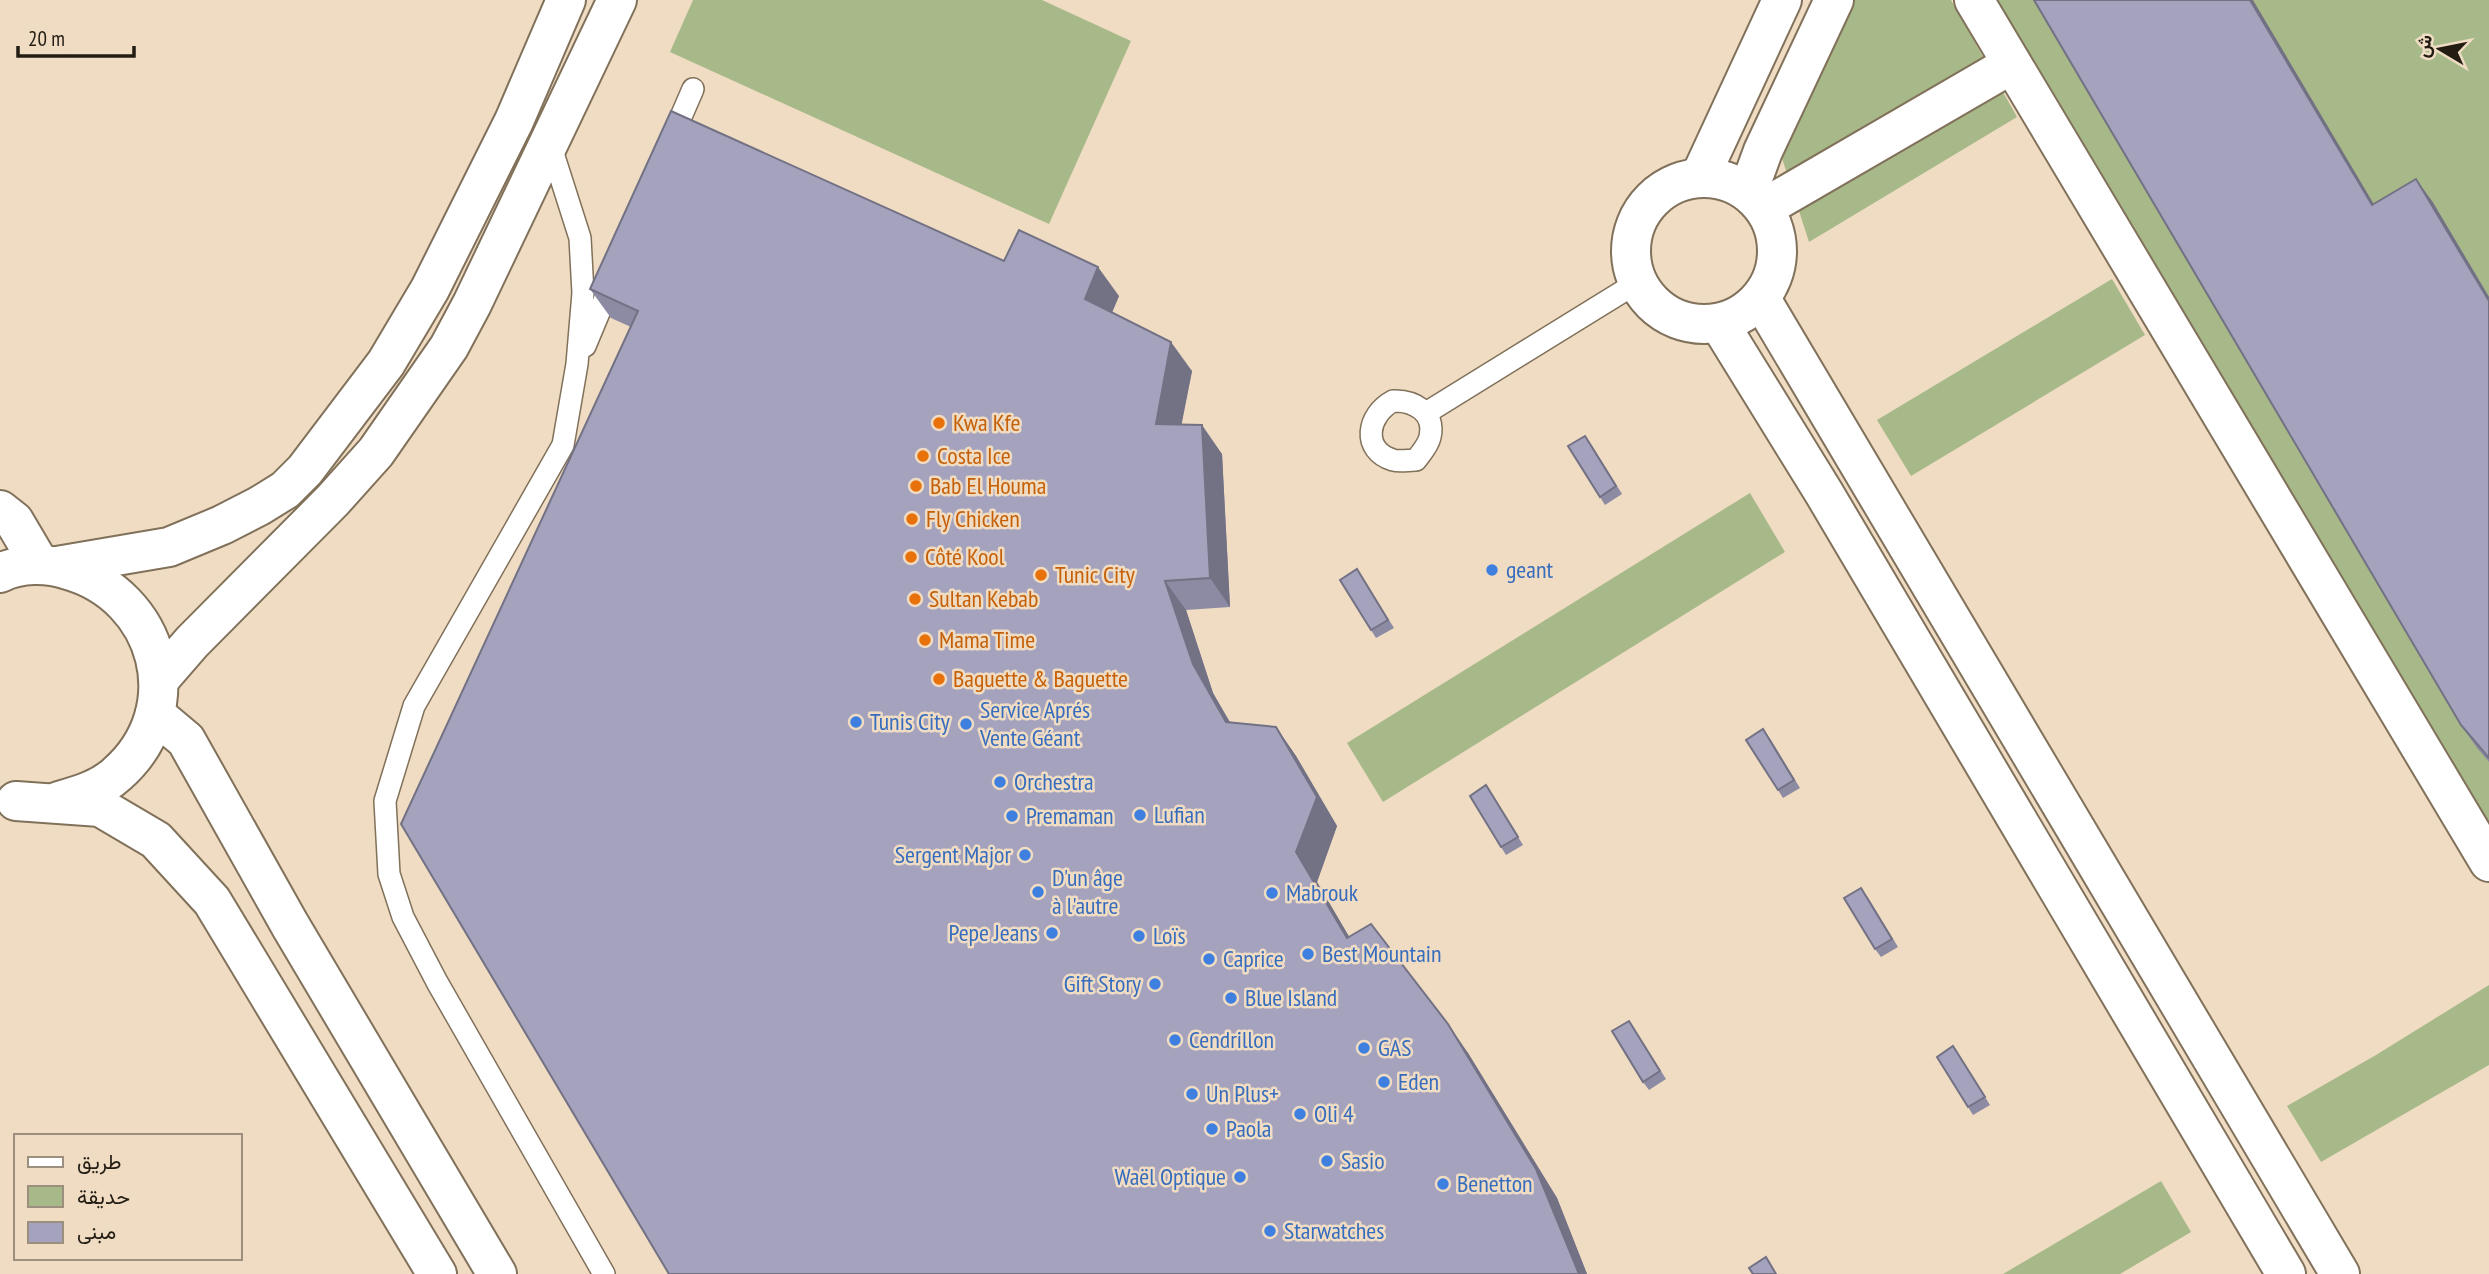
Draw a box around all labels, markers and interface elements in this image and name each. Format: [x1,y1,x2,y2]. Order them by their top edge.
scale bar [18,14,133,58]
north arrow [2405,14,2475,84]
text: 20 m [28,25,65,52]
text: ش [2409,33,2437,59]
place label: Kwa Kfe [953,407,1020,438]
marker: Kwa Kfe [931,415,947,431]
place label: Costa Ice [937,440,1011,471]
marker: Costa Ice [915,448,931,464]
place label: Bab El Houma [930,470,1046,501]
marker: Bab El Houma [908,478,924,494]
place label: Fly Chicken [926,503,1020,534]
marker: Fly Chicken [904,511,920,527]
place label: Côté Kool [925,541,1005,572]
marker: Côté Kool [903,549,919,565]
place label: geant [1506,554,1553,585]
place label: Tunic City [1055,559,1135,590]
marker: geant [1484,562,1500,578]
marker: Tunic City [1033,567,1049,583]
place label: Sultan Kebab [929,583,1038,614]
marker: Sultan Kebab [907,591,923,607]
place label: Mama Time [939,624,1035,655]
marker: Mama Time [917,632,933,648]
place label: Baguette & Baguette [953,663,1128,694]
marker: Baguette & Baguette [931,671,947,687]
place label: Service Aprés Vente Géant [979,694,1090,753]
place label: Tunis City [870,706,950,737]
marker: Tunis City [848,714,864,730]
marker: Service Aprés Vente Géant [958,716,974,732]
place label: Orchestra [1014,766,1094,797]
marker: Orchestra [992,774,1008,790]
place label: Lufian [1154,799,1205,830]
place label: Premaman [1026,800,1114,831]
marker: Lufian [1132,807,1148,823]
marker: Premaman [1004,808,1020,824]
place label: Sergent Major [895,839,1011,870]
marker: Sergent Major [1017,847,1033,863]
place label: D'un âge à l'autre [1052,862,1123,921]
place label: Mabrouk [1286,877,1359,908]
marker: D'un âge à l'autre [1030,884,1046,900]
marker: Mabrouk [1264,885,1280,901]
place label: Pepe Jeans [949,917,1038,948]
place label: Loïs [1153,920,1186,951]
marker: Pepe Jeans [1044,925,1060,941]
marker: Loïs [1131,928,1147,944]
place label: Best Mountain [1322,938,1442,969]
place label: Caprice [1223,943,1284,974]
marker: Best Mountain [1300,946,1316,962]
marker: Caprice [1201,951,1217,967]
place label: Gift Story [1064,968,1141,999]
marker: Gift Story [1147,976,1163,992]
place label: Blue Island [1245,982,1337,1013]
marker: Blue Island [1223,990,1239,1006]
place label: Cendrillon [1189,1024,1274,1055]
marker: Cendrillon [1167,1032,1183,1048]
place label: GAS [1378,1032,1411,1063]
marker: GAS [1356,1040,1372,1056]
place label: Eden [1398,1066,1439,1097]
marker: Eden [1376,1074,1392,1090]
place label: Un Plus+ [1206,1078,1279,1109]
marker: Un Plus+ [1184,1086,1200,1102]
place label: Oli 4 [1314,1098,1354,1129]
marker: Oli 4 [1292,1106,1308,1122]
place label: Paola [1226,1113,1271,1144]
marker: Paola [1204,1121,1220,1137]
legend [14,1134,242,1260]
place label: Sasio [1341,1145,1385,1176]
text: طريق [77,1148,122,1175]
marker: Sasio [1319,1153,1335,1169]
place label: Waël Optique [1114,1161,1226,1192]
place label: Benetton [1457,1168,1533,1199]
marker: Waël Optique [1232,1169,1248,1185]
marker: Benetton [1435,1176,1451,1192]
text: حديقة [77,1183,130,1210]
place label: Starwatches [1284,1215,1384,1246]
text: مبنى [77,1218,116,1245]
marker: Starwatches [1262,1223,1278,1239]

